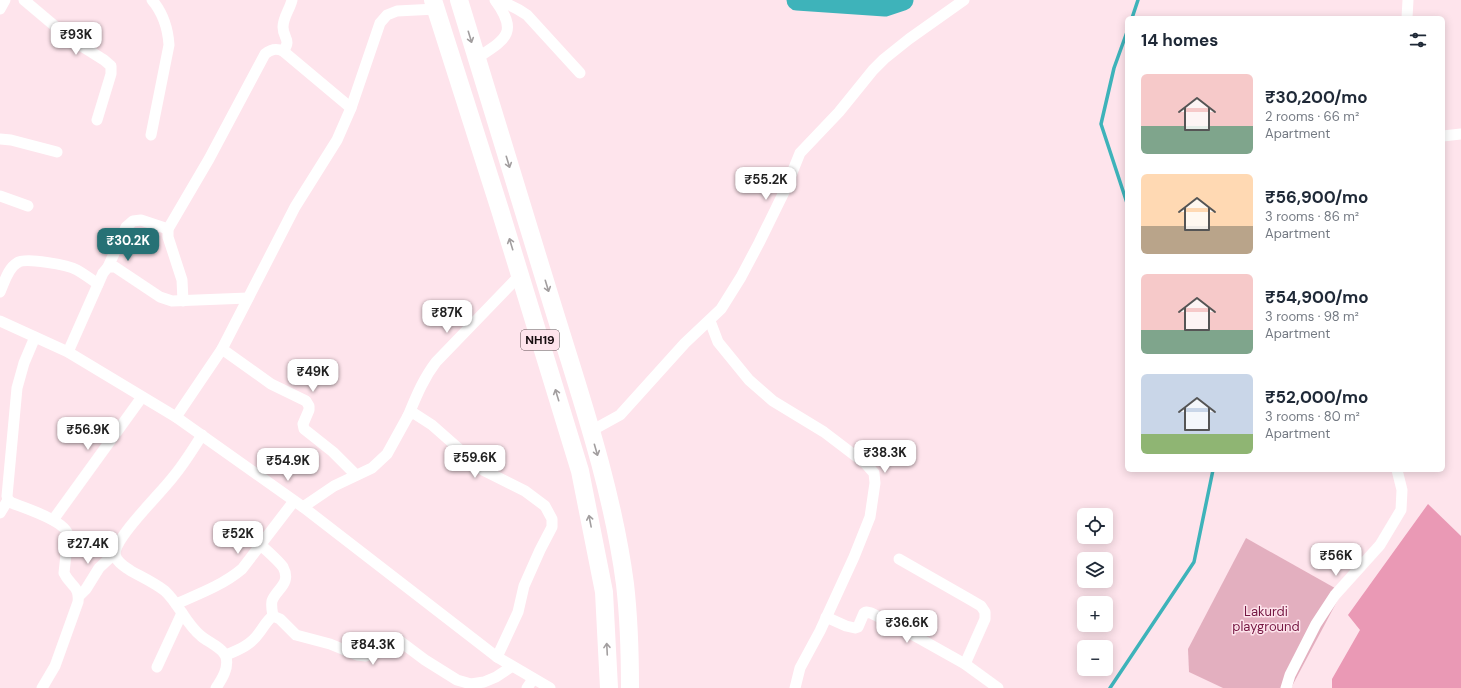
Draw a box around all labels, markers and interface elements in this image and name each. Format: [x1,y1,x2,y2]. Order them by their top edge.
pin: ₹93K [52,22,100,56]
text: ₹93K [60,26,92,43]
text: 14 homes [1141,29,1218,51]
icon: filters [1407,29,1429,51]
one-way arrow [467,31,474,44]
text: ₹30,200/mo [1265,86,1368,108]
icon: home [1173,90,1221,138]
text: 2 rooms · 66 m² [1265,108,1359,125]
text: Apartment [1265,125,1330,142]
one-way arrow [505,155,512,168]
pin: ₹55.2K [733,167,799,201]
text: ₹55.2K [744,171,788,188]
text: ₹56,900/mo [1265,186,1368,208]
icon: home [1173,190,1221,238]
text: 3 rooms · 86 m² [1265,208,1359,225]
text: Apartment [1265,225,1330,242]
pin: ₹30.2K [95,228,161,262]
text: ₹30.2K [106,232,150,249]
one-way arrow [506,238,514,250]
one-way arrow [543,280,551,292]
text: ₹54,900/mo [1265,286,1369,308]
icon: home [1173,290,1221,338]
pin: ₹87K [423,300,471,334]
text: ₹87K [431,304,463,321]
text: 3 rooms · 98 m² [1265,308,1359,325]
text: Apartment [1265,325,1330,342]
road number: NH19 [521,330,559,350]
pin: ₹49K [289,359,337,393]
text: ₹49K [296,363,330,380]
text: ₹52,000/mo [1265,386,1368,408]
one-way arrow [553,389,560,402]
icon: home [1173,390,1221,438]
text: 3 rooms · 80 m² [1265,408,1360,425]
pin: ₹56.9K [55,417,121,451]
text: ₹56.9K [66,421,110,438]
text: Apartment [1265,425,1330,442]
pin: ₹38.3K [852,440,918,474]
one-way arrow [593,444,600,457]
text: ₹38.3K [863,444,907,461]
pin: ₹59.6K [442,445,508,479]
pin: ₹54.9K [255,448,321,482]
text: ₹59.6K [453,449,497,466]
text: ₹54.9K [266,452,310,469]
map controls [1077,508,1113,676]
button: locate [1077,508,1113,544]
one-way arrow [586,514,594,527]
pin: ₹52K [214,521,262,555]
text: ₹52K [222,525,254,542]
pin: ₹27.4K [55,531,121,565]
text: ₹27.4K [67,535,109,552]
pin: ₹56K [1312,543,1360,577]
text: ₹56K [1320,547,1352,564]
button: layers [1077,552,1113,588]
button: + [1077,596,1113,632]
park label: Lakurdi playground [1232,603,1300,635]
pin: ₹36.6K [874,610,940,644]
text: ₹36.6K [885,614,929,631]
pin: ₹84.3K [340,632,406,666]
text: ₹84.3K [351,636,395,653]
button: − [1077,640,1113,676]
one-way arrow [604,643,611,656]

